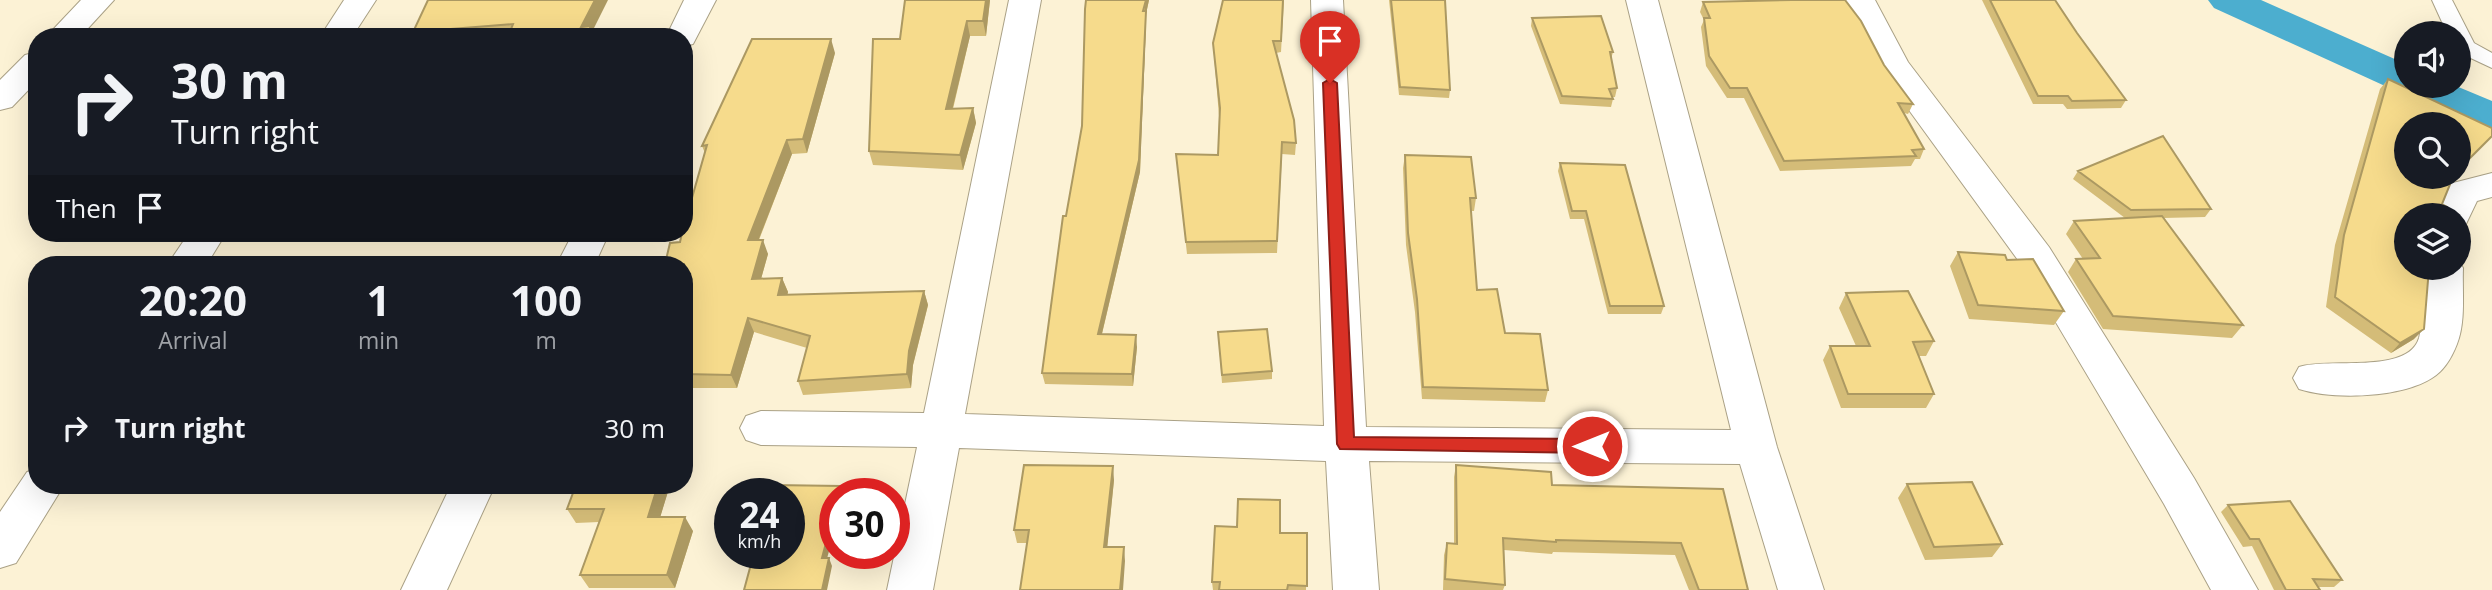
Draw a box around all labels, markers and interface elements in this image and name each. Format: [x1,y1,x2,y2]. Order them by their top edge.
pin [1300,11,1360,83]
map controls [2394,21,2471,280]
button: sound [2394,21,2471,98]
icon: arrive [1311,22,1349,60]
text: 30 m [171,47,288,113]
icon: right [56,56,147,147]
text: Turn right [171,110,319,153]
button: search [2394,112,2471,189]
icon: arrive [131,189,169,227]
text: Then [56,190,117,226]
button: layers [2394,203,2471,280]
text: 20:20 [139,271,247,328]
text: 1 [366,271,391,328]
text: 100 [510,271,582,328]
text: Arrival [158,324,228,356]
text: min [358,324,399,356]
text: m [535,324,557,356]
icon: right [56,409,94,447]
position arrow [1555,409,1629,483]
text: Turn right [115,410,246,446]
text: 30 m [604,410,665,446]
speed limit sign: 30 [819,478,910,569]
text: 24 [739,491,780,538]
text: km/h [738,529,781,553]

